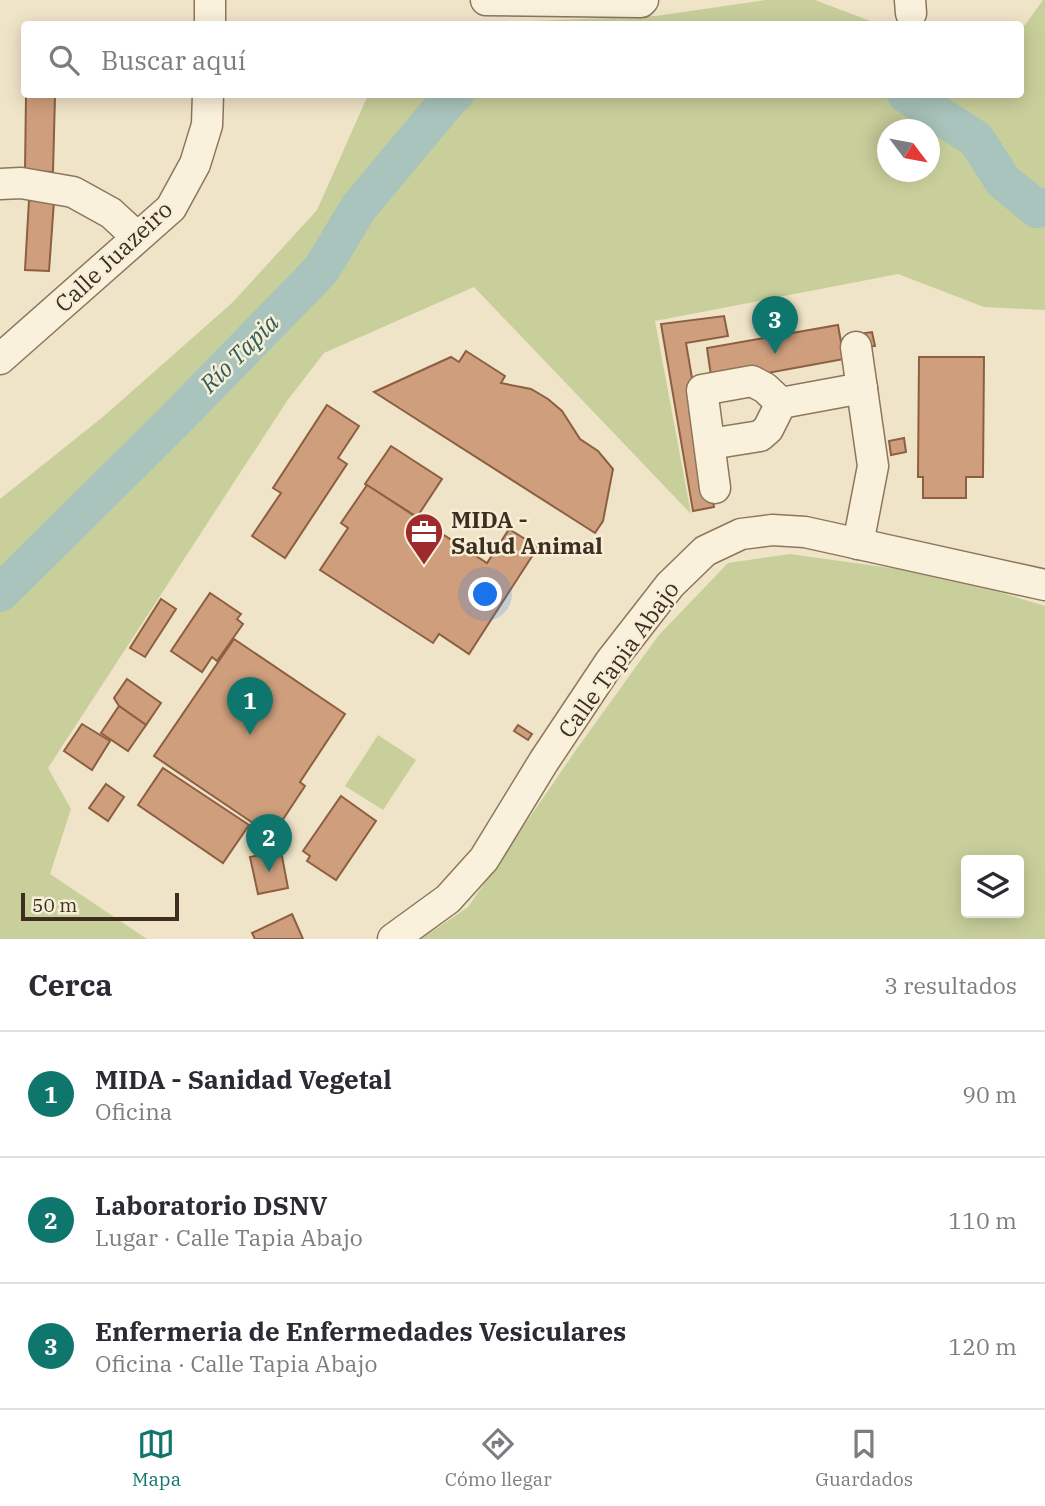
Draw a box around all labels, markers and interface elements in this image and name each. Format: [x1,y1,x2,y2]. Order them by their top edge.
search box [21,21,1024,98]
icon: search [45,41,83,79]
text: Buscar aquí [101,43,246,77]
north arrow [877,119,940,182]
street label: Calle Juazeiro [48,194,178,318]
pin: 3 [752,296,798,354]
water label: Río Tapia [192,307,285,400]
place label: MIDA - Salud Animal [451,504,603,560]
office icon: MIDA - Salud Animal [403,511,445,566]
street label: Calle Tapia Abajo [551,575,685,743]
your location [468,577,502,611]
pin: 1 [227,677,273,735]
pin: 2 [246,814,292,872]
map controls [961,855,1024,918]
button: layers [961,855,1024,918]
scale bar [21,890,178,922]
text: 50 m [32,893,77,917]
text: Cerca [28,965,113,1004]
text: 3 resultados [884,970,1017,1000]
text: MIDA - Sanidad Vegetal [95,1062,392,1096]
text: 1 [44,1079,58,1109]
text: 90 m [962,1079,1017,1109]
text: Oficina [95,1096,172,1126]
text: Laboratorio DSNV [95,1188,328,1222]
text: 2 [44,1205,58,1235]
text: 110 m [948,1205,1017,1235]
text: Lugar · Calle Tapia Abajo [95,1222,363,1252]
text: Enfermeria de Enfermedades Vesiculares [95,1314,626,1348]
text: 3 [44,1331,58,1361]
text: 120 m [948,1331,1017,1361]
text: Oficina · Calle Tapia Abajo [95,1348,377,1378]
tab: Mapa [132,1425,181,1491]
tab: Cómo llegar [445,1425,552,1491]
tab: Guardados [815,1425,913,1491]

